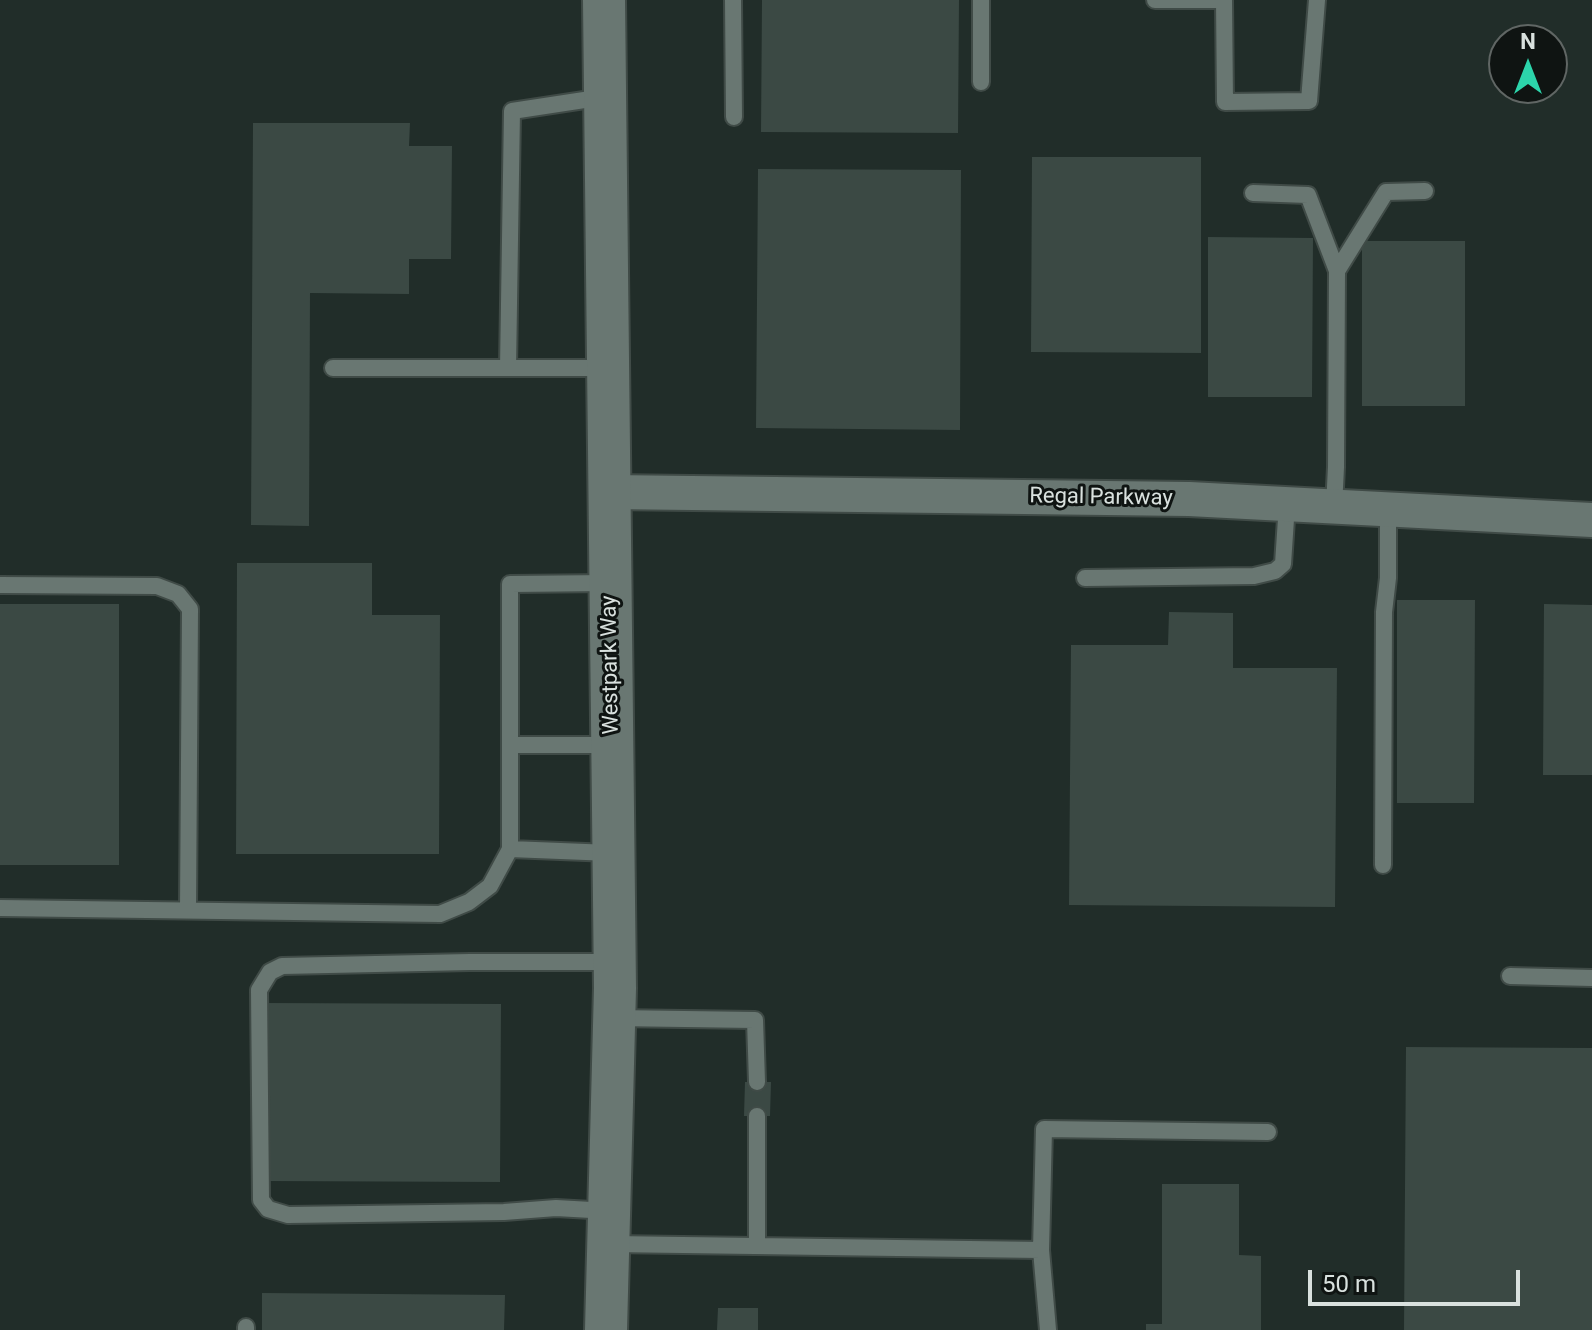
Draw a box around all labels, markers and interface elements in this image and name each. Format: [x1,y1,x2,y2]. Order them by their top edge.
north arrow [1488,24,1568,104]
text: N [1520,29,1536,54]
street label: Regal Parkway [1029,484,1173,512]
street label: Westpark Way [597,595,625,735]
scale bar [1312,1254,1524,1304]
text: 50 m [1322,1270,1376,1298]

